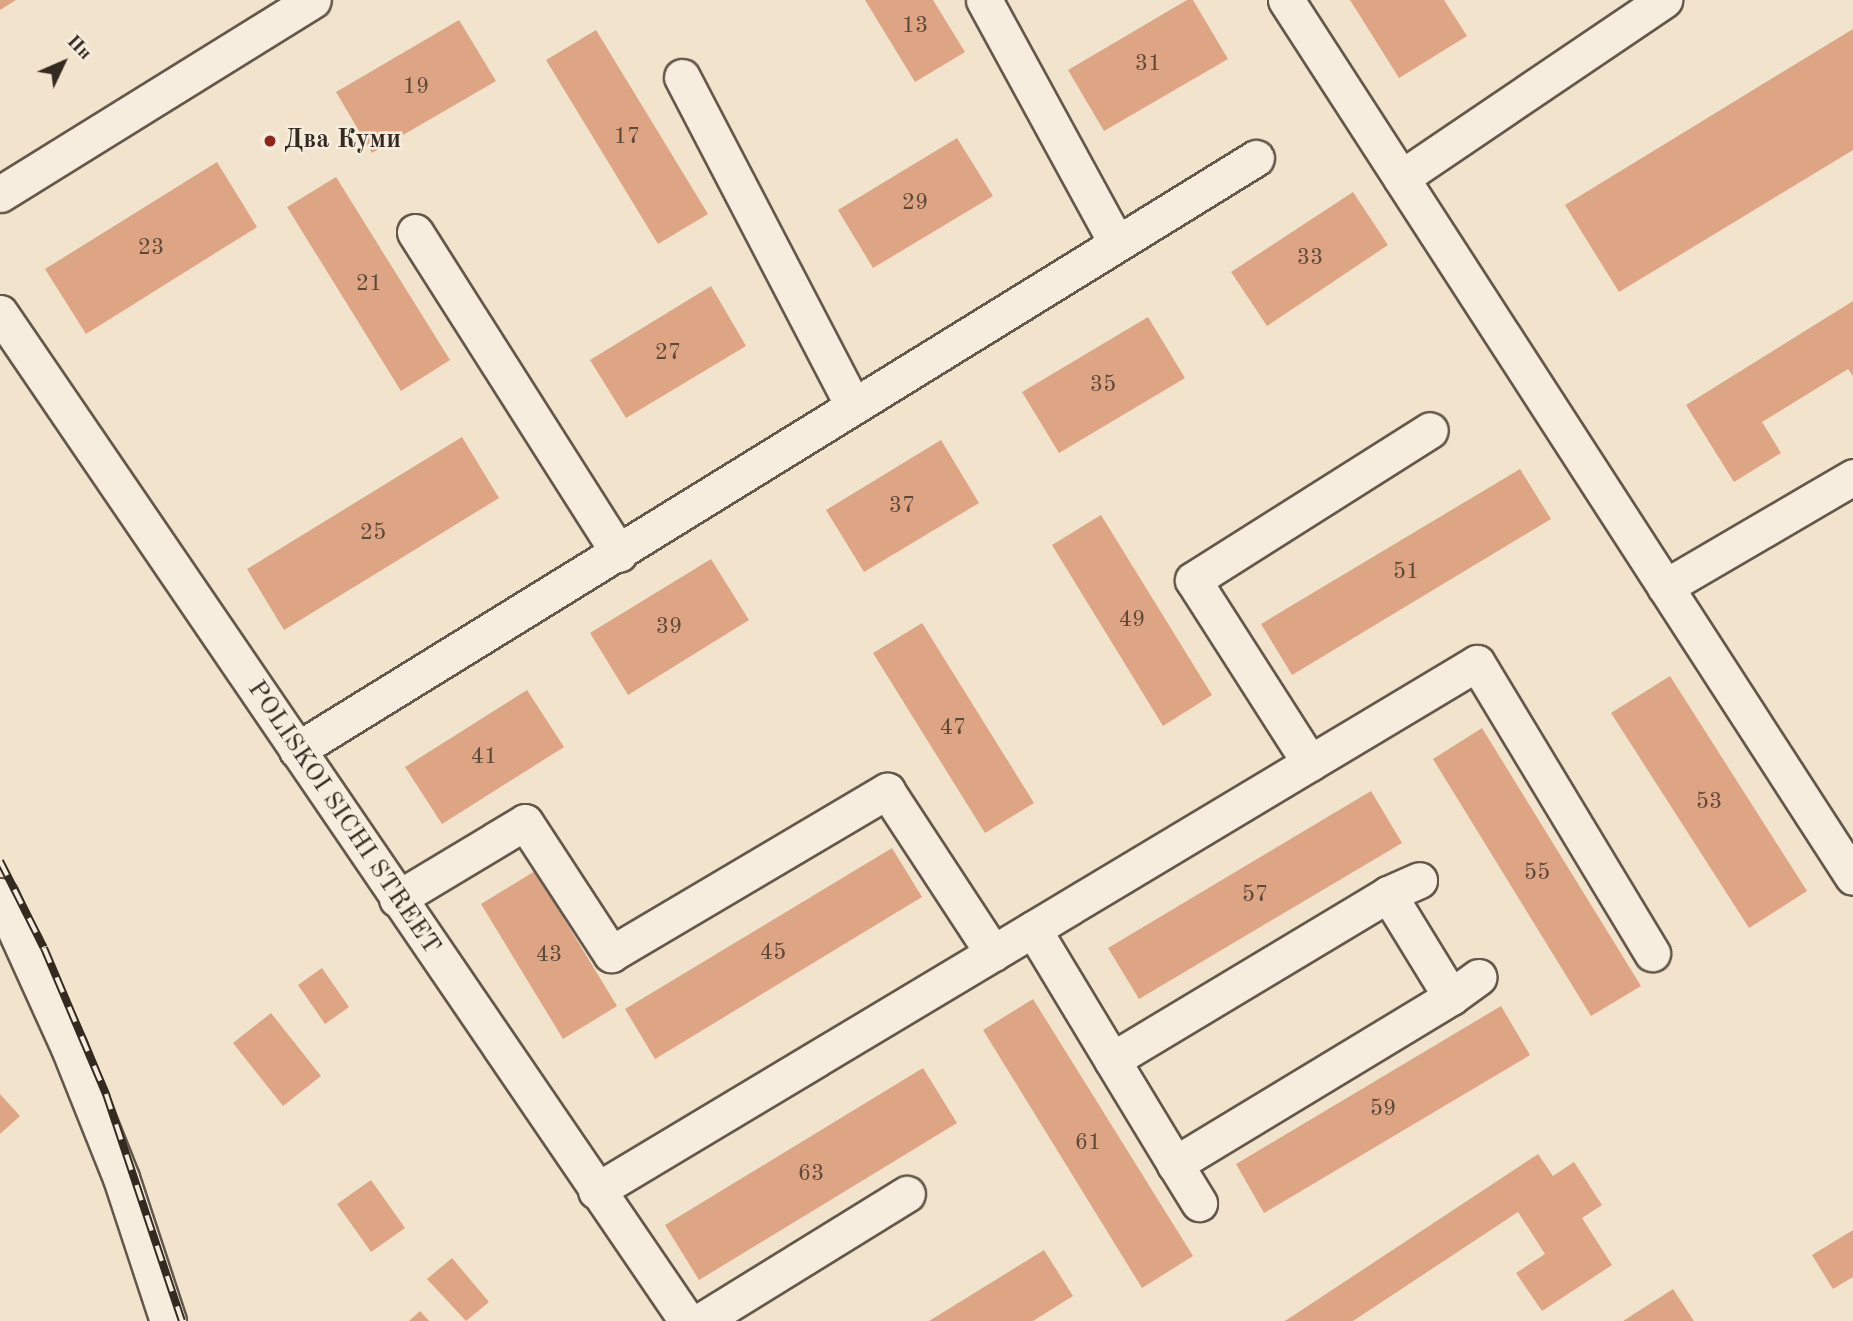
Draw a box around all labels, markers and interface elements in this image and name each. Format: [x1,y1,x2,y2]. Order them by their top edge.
house number: 13 [902,12,928,40]
north arrow [28,28,98,98]
text: Пн [63,32,94,64]
house number: 31 [1135,50,1161,78]
house number: 19 [403,73,429,101]
house number: 17 [614,123,640,151]
place label: Два Куми [284,125,401,157]
marker: Два Куми [262,133,278,149]
house number: 29 [902,189,928,217]
house number: 23 [138,234,164,262]
house number: 33 [1297,244,1323,272]
house number: 21 [356,270,382,298]
house number: 27 [655,339,681,367]
house number: 35 [1090,371,1116,399]
house number: 37 [889,492,915,520]
house number: 25 [360,519,386,547]
house number: 51 [1393,558,1419,586]
house number: 49 [1119,606,1145,634]
house number: 39 [656,613,682,641]
street label: POLISKOI SICHI STREET [240,675,446,961]
house number: 47 [940,714,966,742]
house number: 41 [471,743,497,771]
house number: 53 [1696,788,1722,816]
house number: 55 [1524,859,1550,887]
house number: 57 [1242,881,1268,909]
house number: 45 [760,939,786,967]
house number: 43 [536,941,562,969]
house number: 59 [1370,1095,1396,1123]
house number: 61 [1075,1129,1101,1157]
house number: 63 [798,1160,824,1188]

